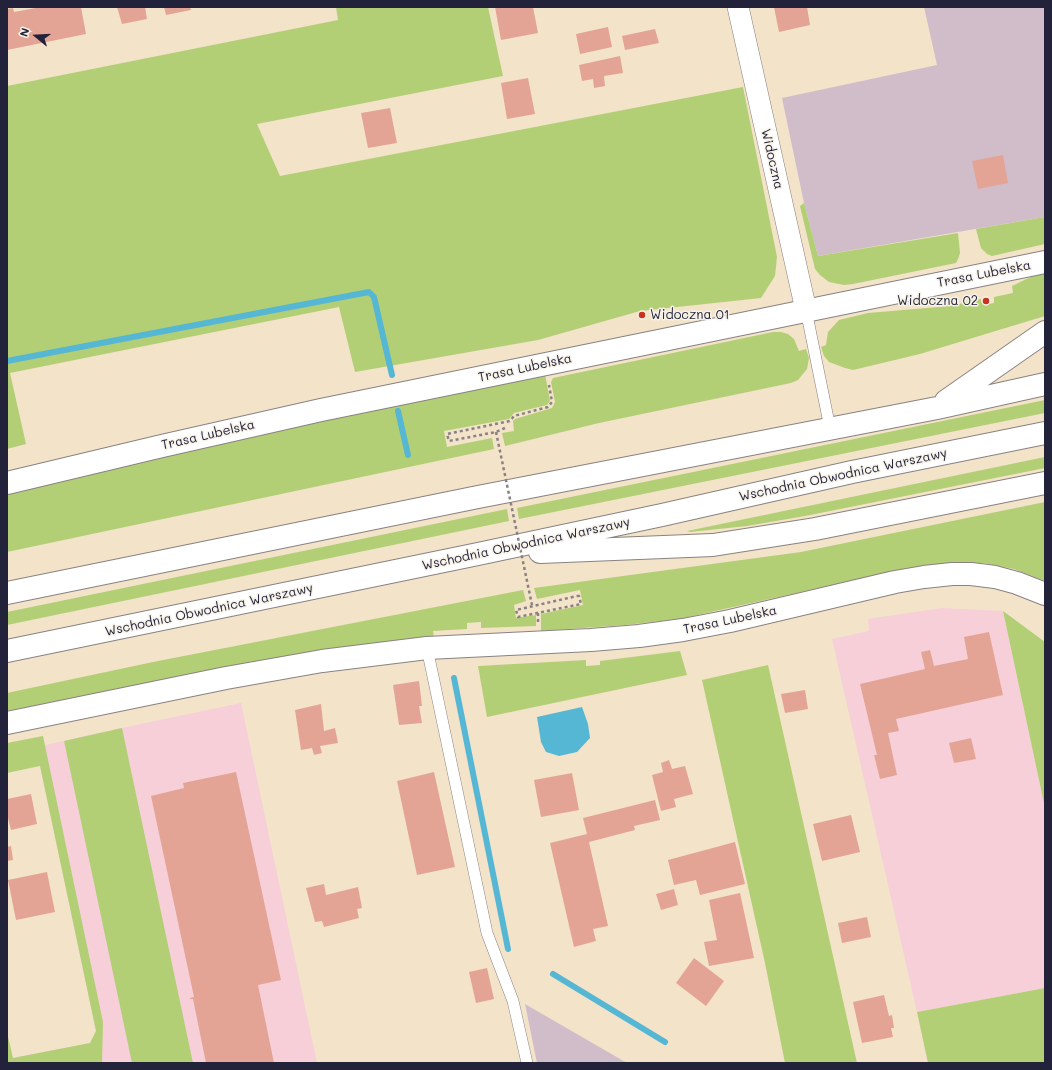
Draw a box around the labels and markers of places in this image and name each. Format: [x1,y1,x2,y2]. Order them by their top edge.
place label: Widoczna 02 [897,293,978,309]
marker: Widoczna 02 [981,296,991,306]
place label: Widoczna 01 [650,307,730,323]
marker: Widoczna 01 [637,310,647,320]

